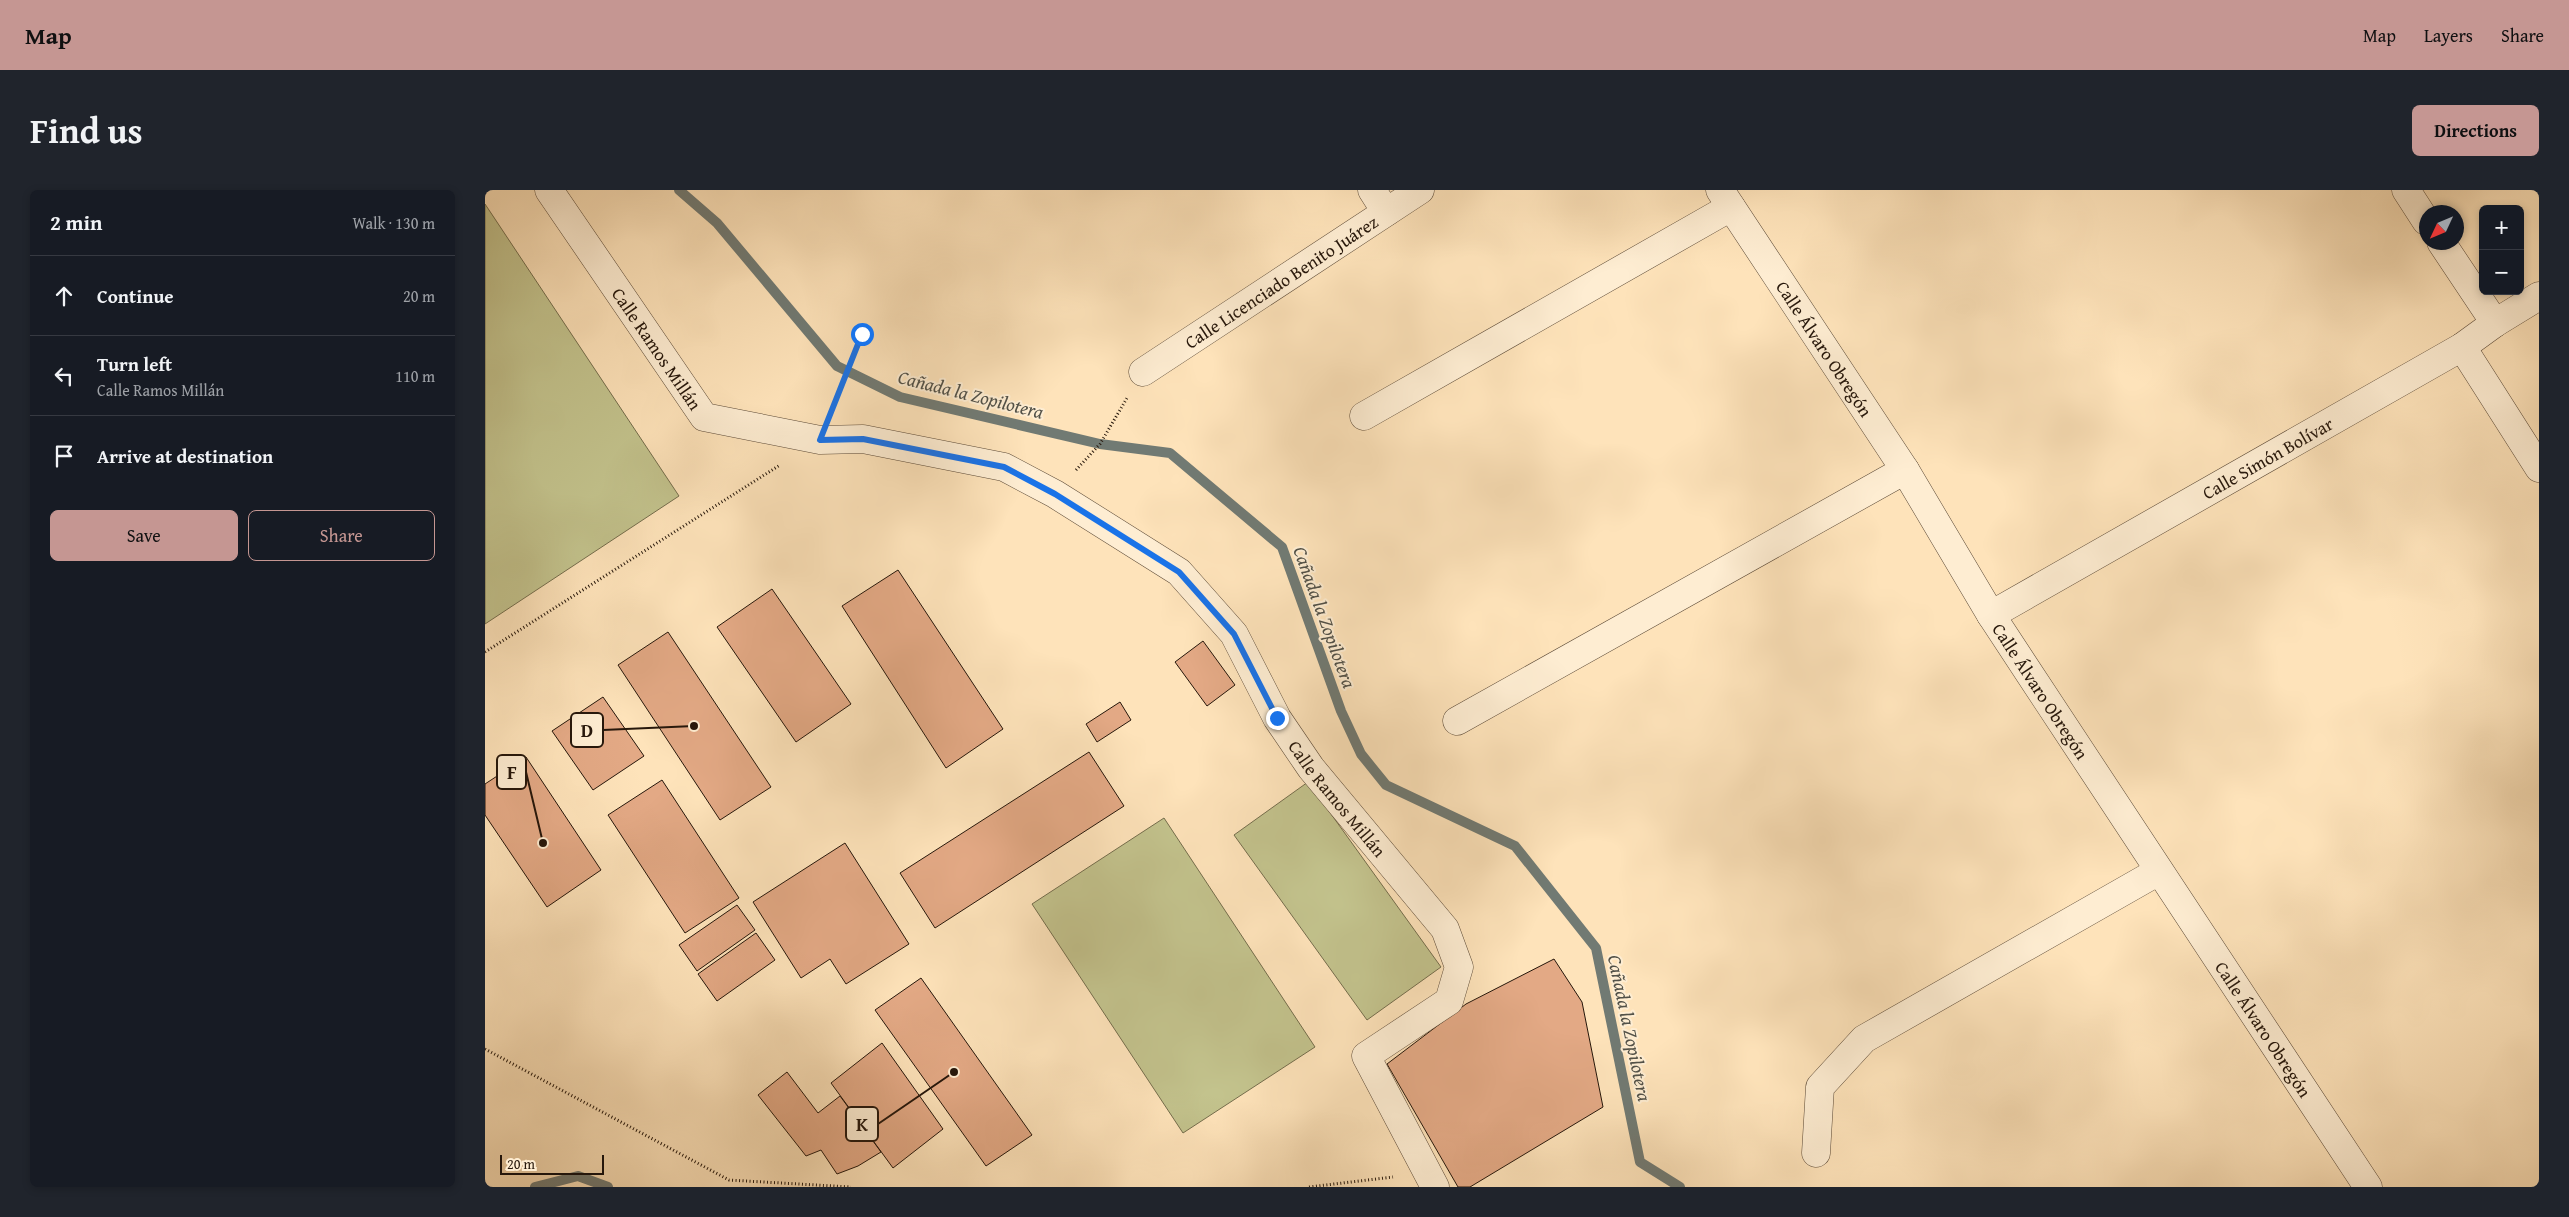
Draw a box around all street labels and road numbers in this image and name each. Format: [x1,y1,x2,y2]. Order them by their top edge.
street label: Calle Licenciado Benito Juárez [1179,208,1383,355]
street label: Calle Álvaro Obregón [1770,275,1880,422]
street label: Calle Ramos Millán [606,282,709,415]
street label: Calle Simón Bolívar [2197,409,2338,506]
street label: Calle Álvaro Obregón [1986,617,2096,764]
street label: Calle Ramos Millán [1282,734,1393,863]
street label: Calle Álvaro Obregón [2209,955,2319,1103]

